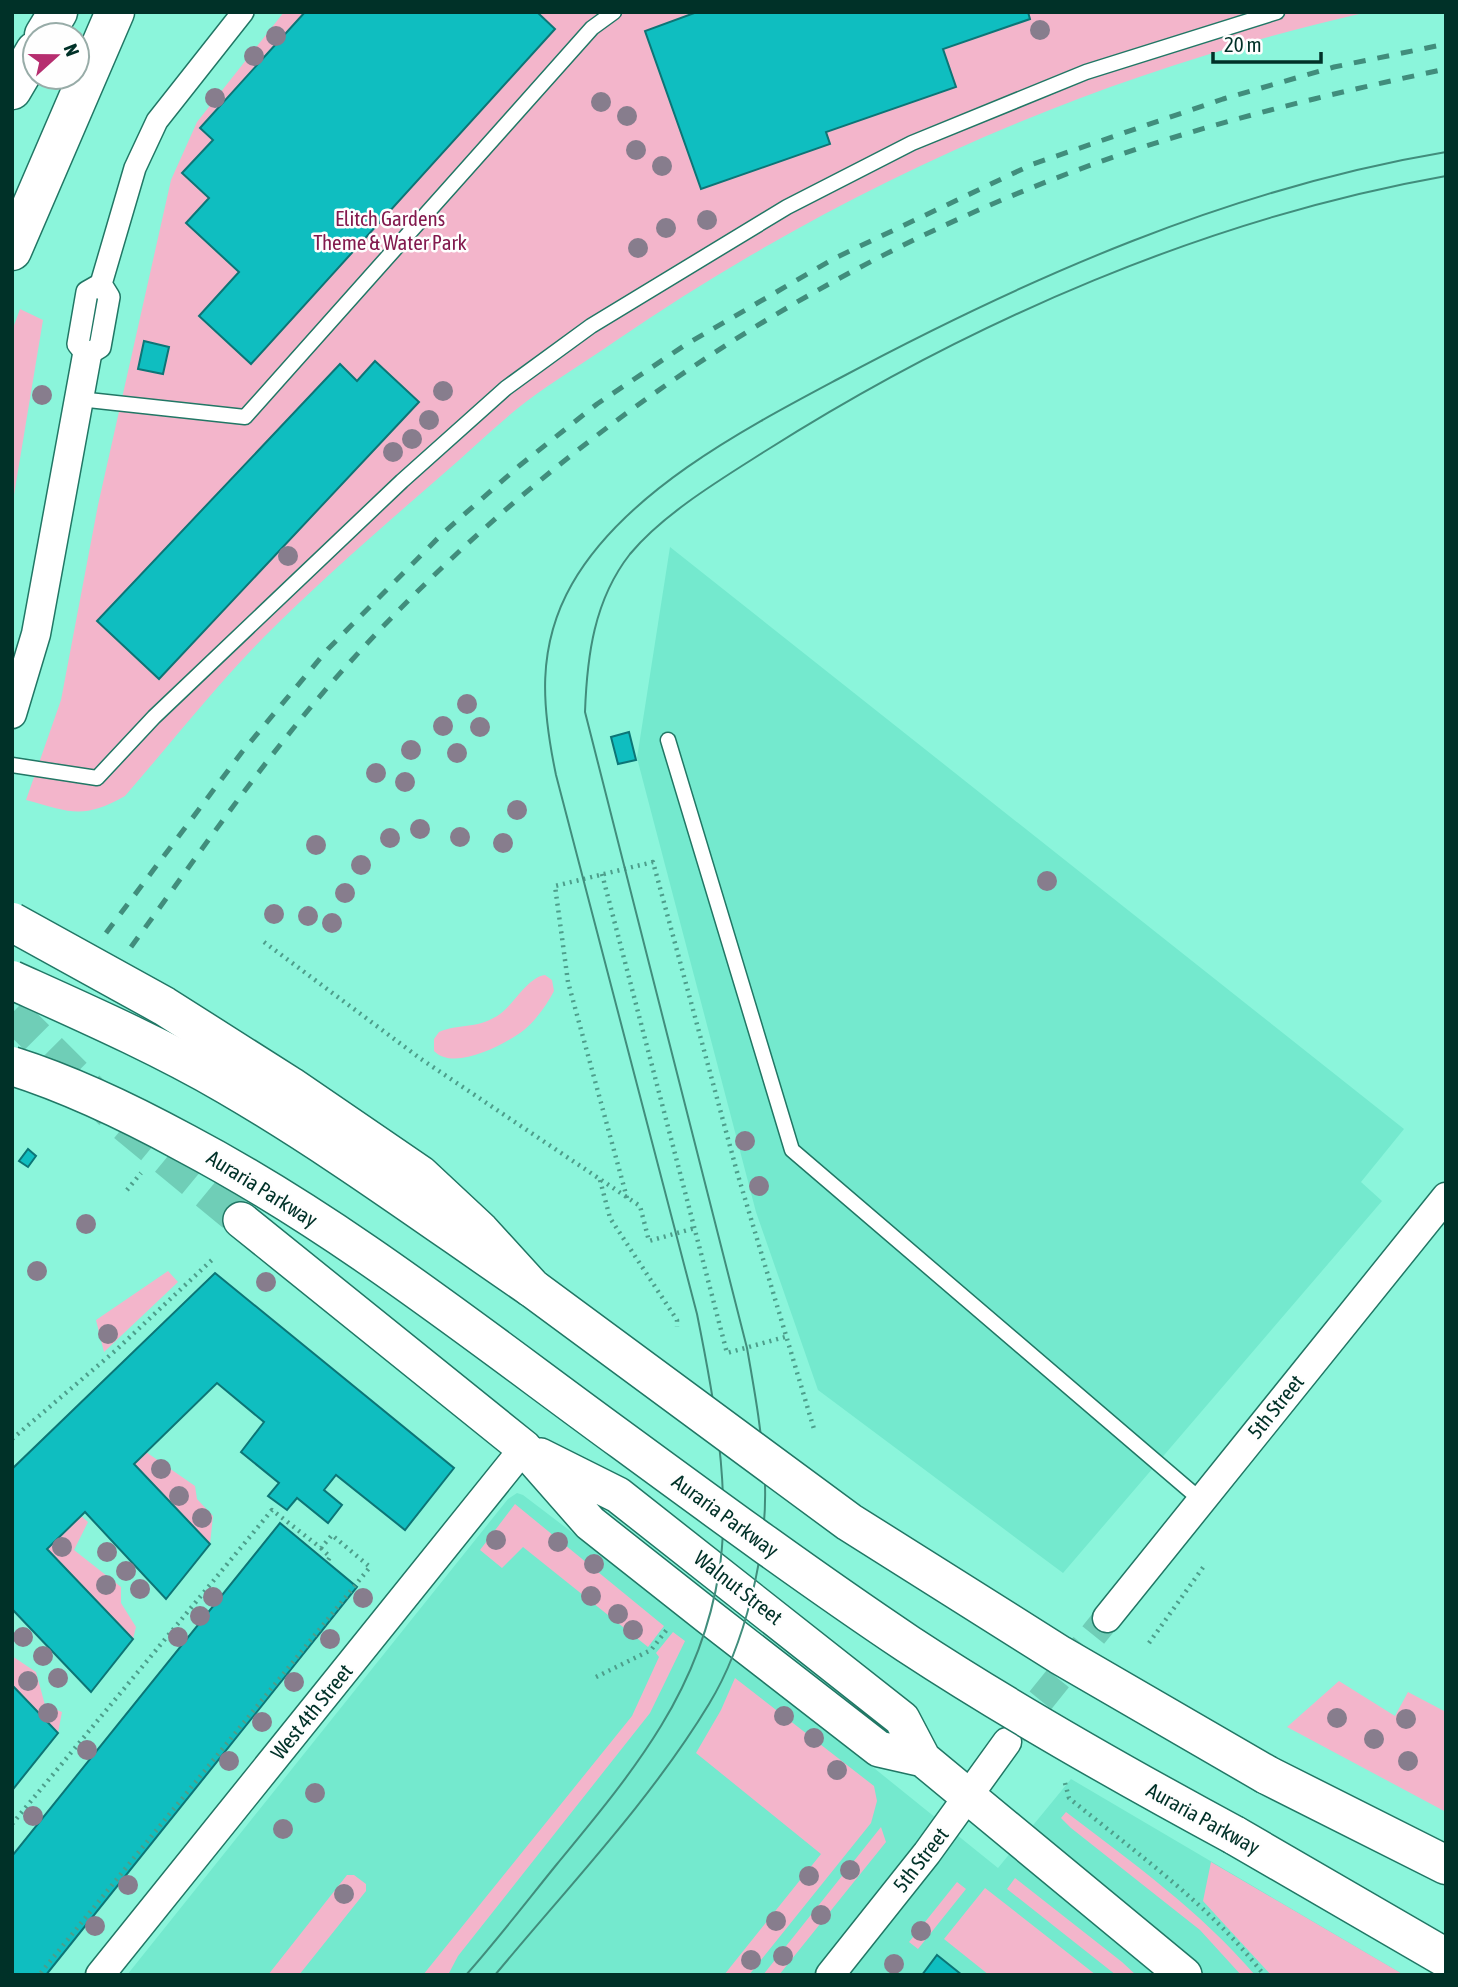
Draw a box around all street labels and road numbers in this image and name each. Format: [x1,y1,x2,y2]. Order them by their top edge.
street label: Auraria Parkway [203,1145,322,1232]
street label: 5th Street [1242,1370,1308,1443]
street label: Auraria Parkway [668,1469,784,1562]
street label: Walnut Street [690,1545,787,1629]
street label: West 4th Street [266,1659,357,1764]
street label: Auraria Parkway [1143,1777,1264,1859]
street label: 5th Street [888,1822,953,1896]

